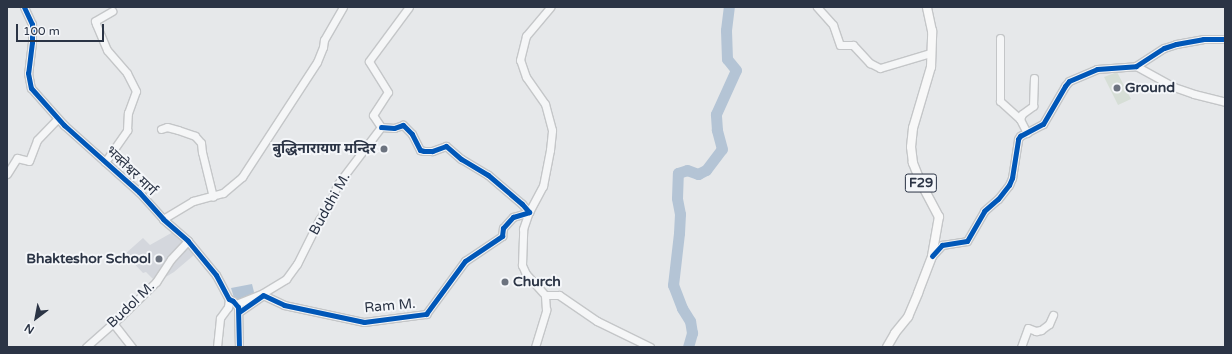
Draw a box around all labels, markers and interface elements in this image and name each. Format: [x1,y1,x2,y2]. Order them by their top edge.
scale bar [18,16,106,42]
text: 100 m [23,24,60,38]
place label: Ground [1125,80,1175,96]
marker: Ground [1112,83,1122,93]
place label: बुद्धिनारायण मन्दिर [272,141,376,157]
street label: भक्तेश्वर मार्ग [102,143,160,199]
marker: बुद्धिनारायण मन्दिर [379,144,389,154]
street label: Buddhi M. [306,170,354,238]
road number: F29 [904,172,938,194]
place label: Bhakteshor School [26,251,151,267]
marker: Bhakteshor School [154,254,164,264]
place label: Church [513,274,561,290]
marker: Church [500,277,510,287]
street label: Budol M. [104,278,158,332]
street label: Ram M. [364,295,416,317]
north arrow [16,298,56,338]
text: N [22,321,37,336]

